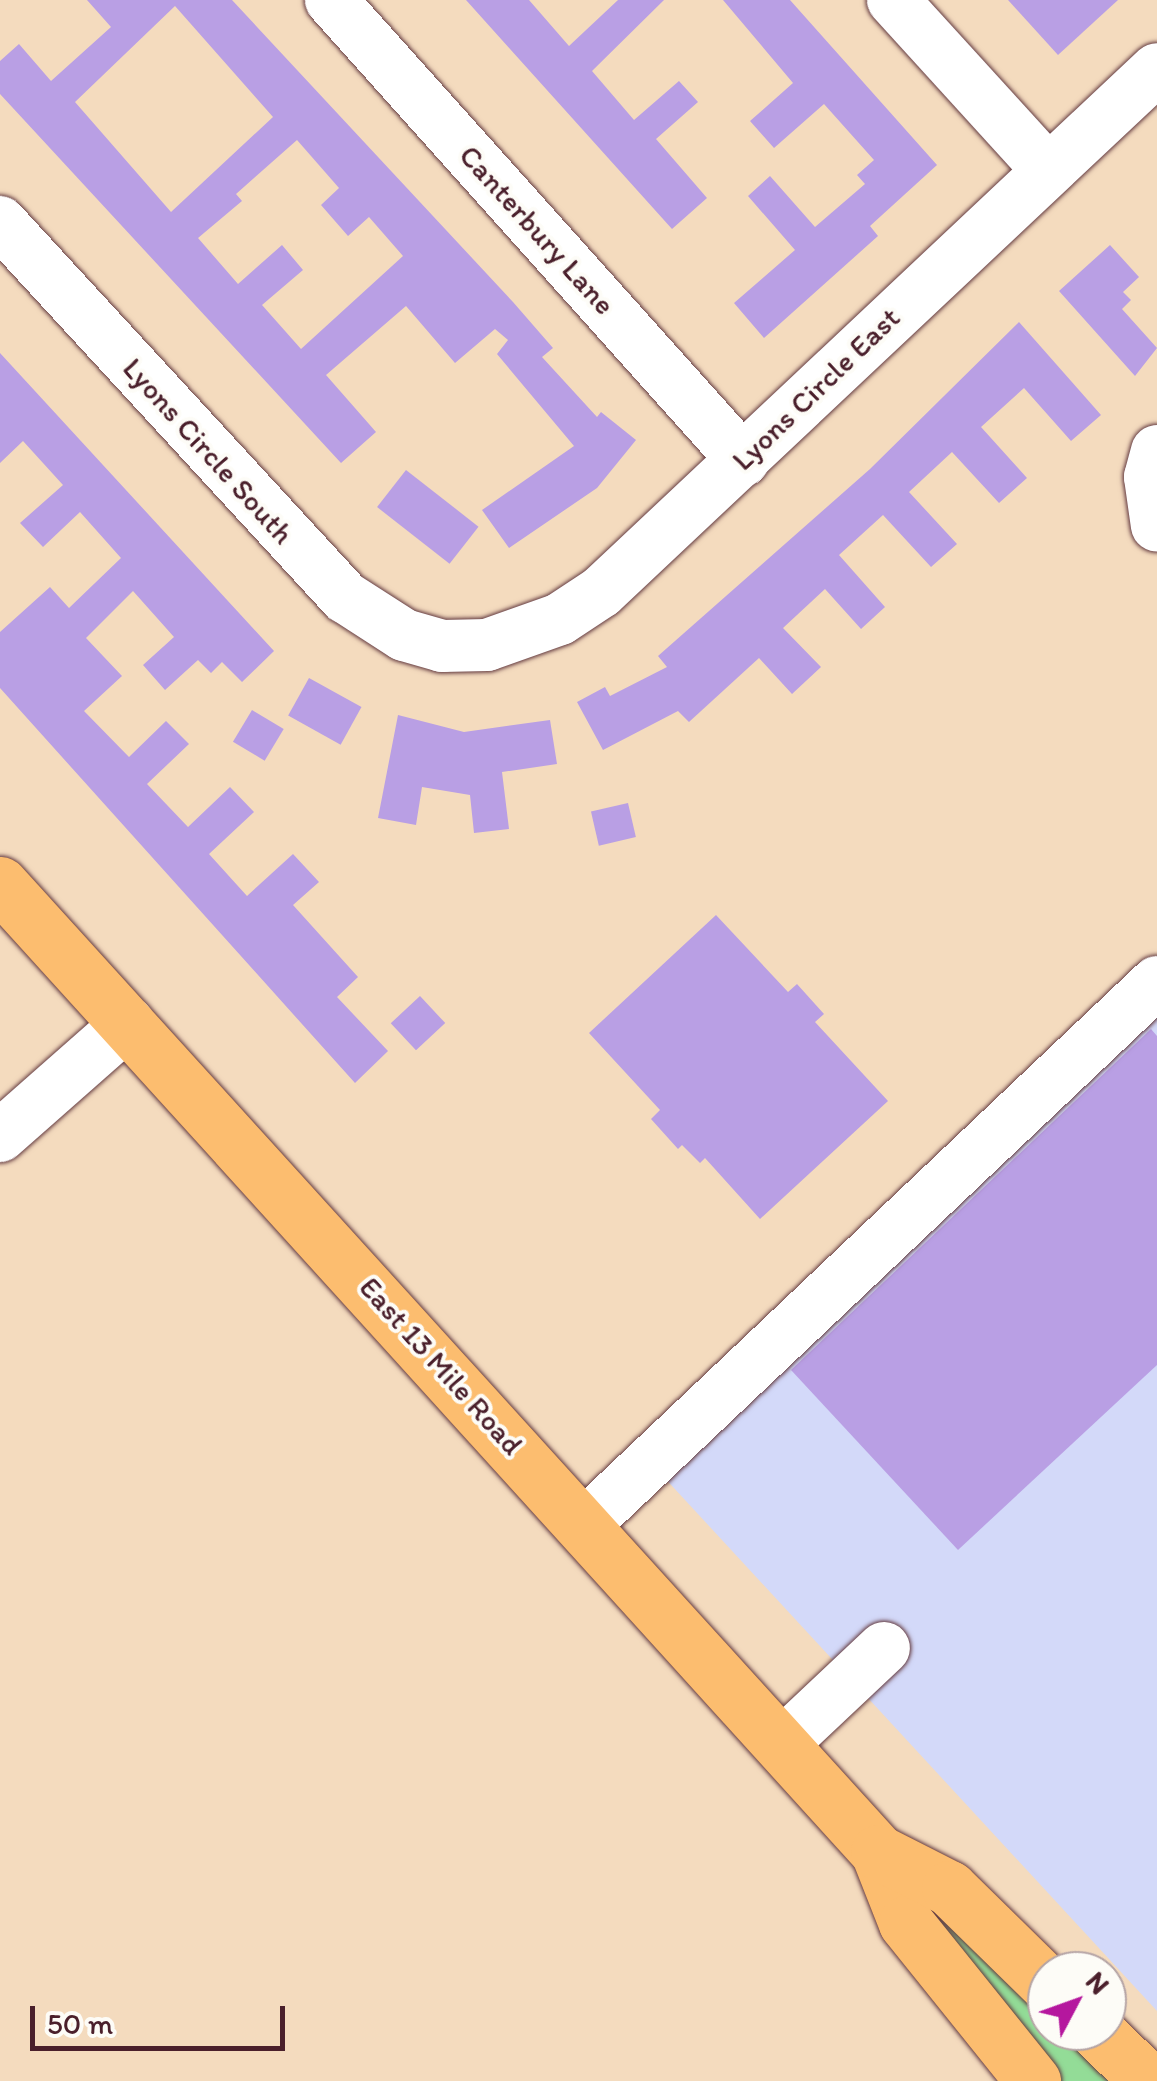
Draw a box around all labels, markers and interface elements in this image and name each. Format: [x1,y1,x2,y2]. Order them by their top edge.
street label: Canterbury Lane [451,138,623,322]
street label: Lyons Circle East [725,300,907,478]
street label: Lyons Circle South [115,351,301,551]
street label: East 13 Mile Road [352,1270,530,1462]
north arrow [1027,1951,1127,2051]
text: N [1079,1964,1117,2001]
scale bar [35,1986,290,2048]
text: 50 m [47,2005,113,2042]

